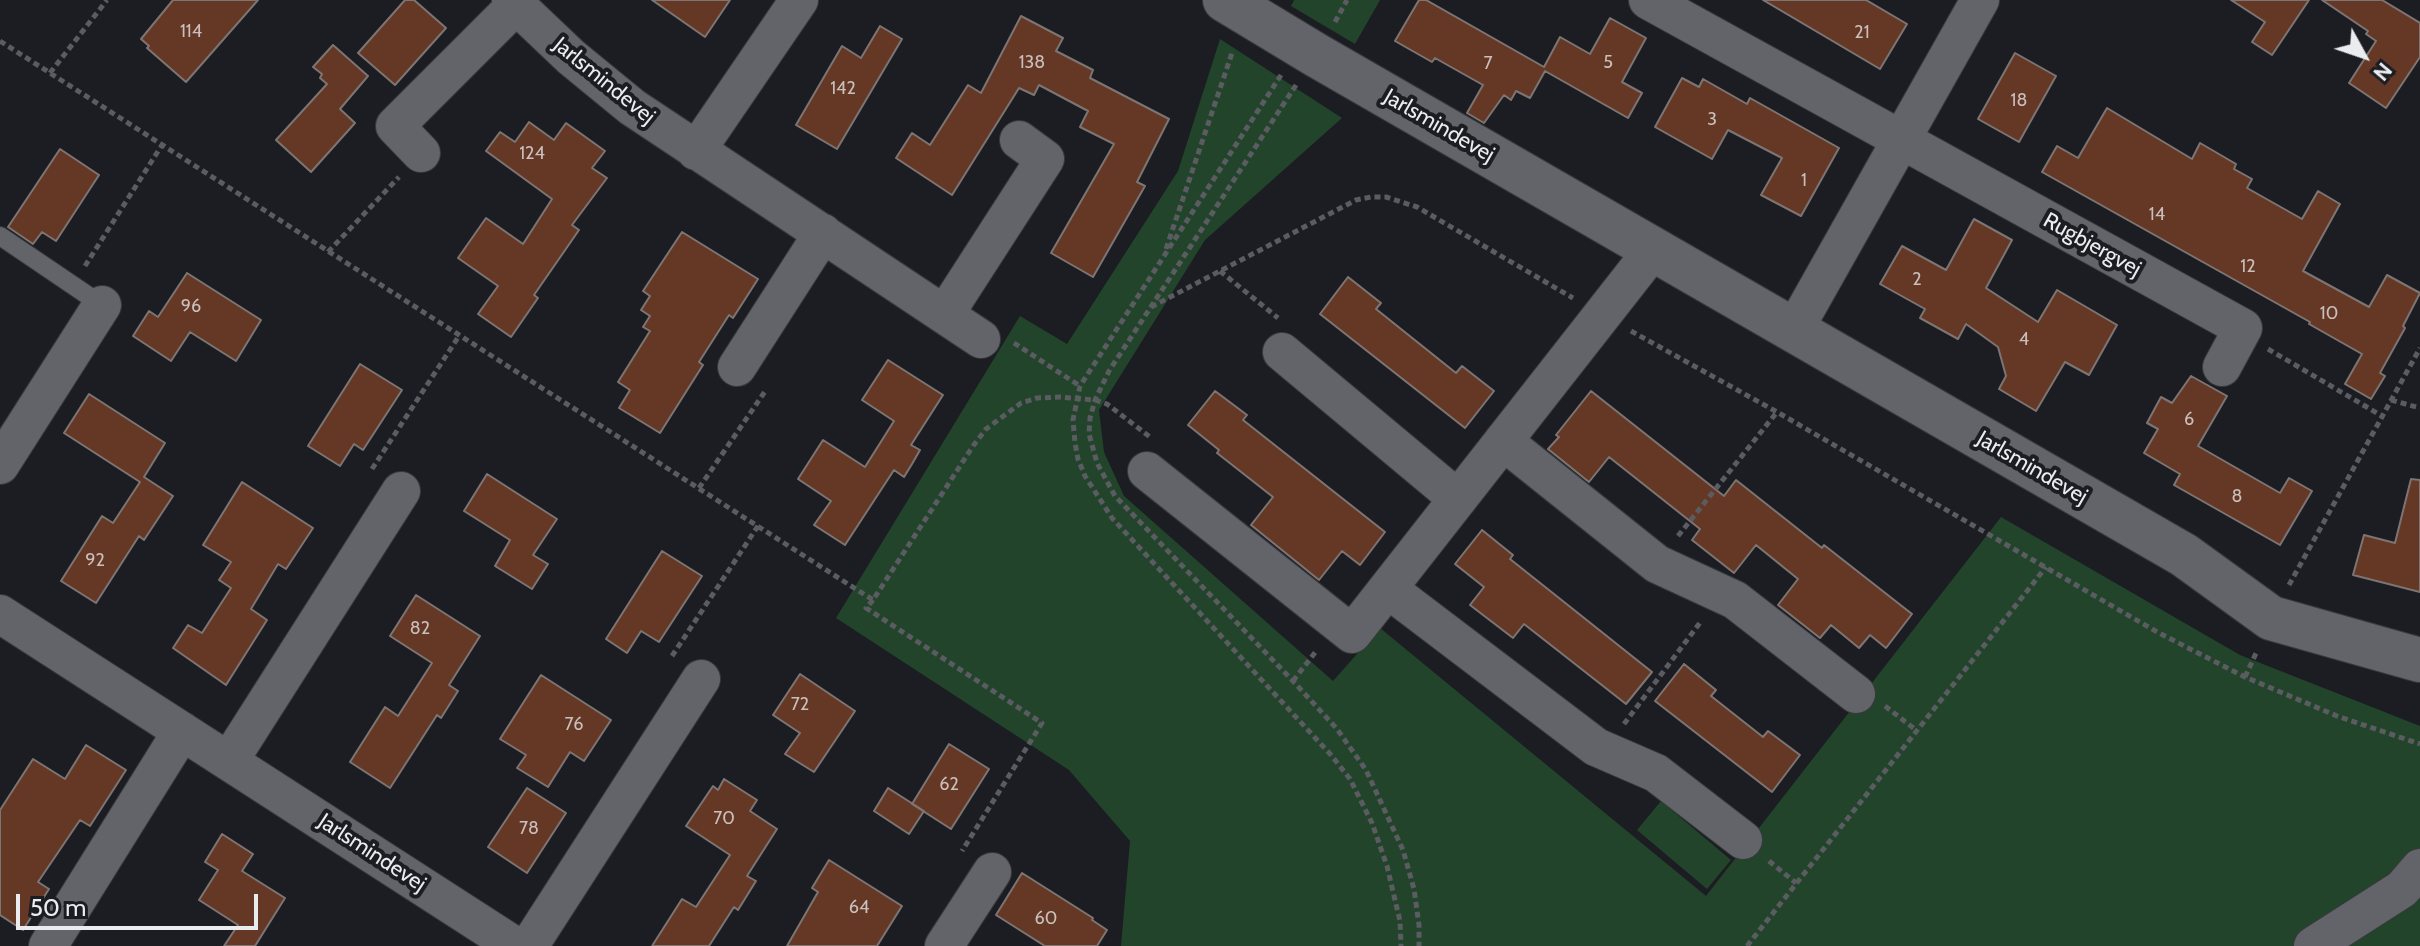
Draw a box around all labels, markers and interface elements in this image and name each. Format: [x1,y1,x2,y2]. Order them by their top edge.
north arrow [2324,16,2404,96]
house number: 114 [180,21,202,43]
house number: 21 [1854,22,1870,44]
street label: Jarlsmindevej [548,32,660,130]
house number: 138 [1019,52,1045,74]
house number: 5 [1603,52,1613,74]
house number: 7 [1483,53,1493,75]
text: N [2367,57,2398,86]
house number: 142 [830,78,856,100]
street label: Jarlsmindevej [1379,84,1499,168]
house number: 18 [2011,90,2027,112]
house number: 3 [1707,109,1717,131]
house number: 124 [519,143,545,165]
house number: 1 [1801,170,1807,192]
house number: 14 [2149,204,2165,226]
street label: Rugbjergvej [2038,207,2146,283]
house number: 12 [2240,256,2256,278]
house number: 2 [1912,269,1922,291]
house number: 96 [181,296,201,318]
house number: 10 [2320,303,2338,325]
house number: 4 [2019,329,2029,351]
house number: 6 [2184,409,2194,431]
street label: Jarlsmindevej [1972,426,2092,510]
house number: 8 [2232,486,2242,508]
house number: 92 [85,550,105,572]
house number: 82 [410,618,430,640]
house number: 72 [791,694,809,716]
house number: 76 [565,714,583,736]
house number: 62 [939,774,959,796]
street label: Jarlsmindevej [313,808,431,898]
house number: 70 [713,808,735,830]
house number: 78 [519,818,539,840]
scale bar [20,878,262,928]
text: 50 m [30,893,86,922]
house number: 64 [849,897,869,919]
house number: 60 [1035,908,1057,930]

